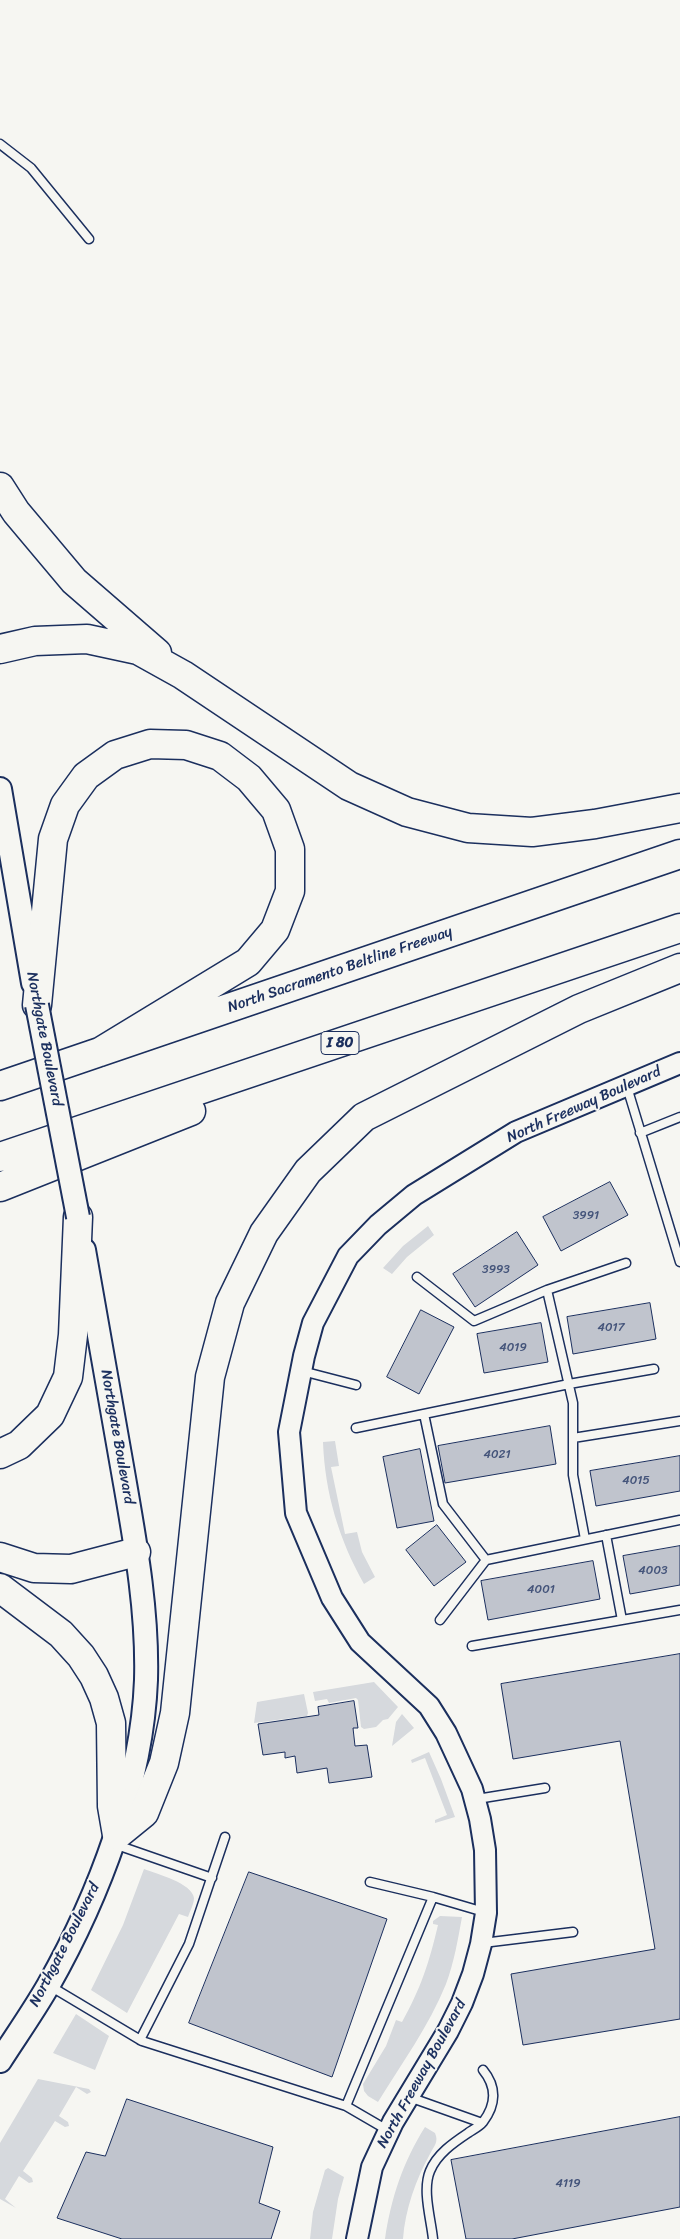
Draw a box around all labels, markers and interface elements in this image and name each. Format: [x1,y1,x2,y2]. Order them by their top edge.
street label: North Sacramento Beltline Freeway [225,923,455,1017]
street label: Northgate Boulevard [22,970,66,1108]
road number: I 80 [321,1032,359,1054]
street label: North Freeway Boulevard [504,1063,664,1147]
house number: 3991 [573,1209,599,1223]
house number: 3993 [482,1263,510,1277]
house number: 4017 [597,1321,625,1335]
house number: 4019 [499,1341,527,1355]
street label: Northgate Boulevard [96,1368,138,1506]
house number: 4021 [483,1448,511,1462]
house number: 4015 [622,1474,650,1488]
house number: 4003 [638,1564,668,1578]
house number: 4001 [527,1583,555,1597]
street label: Northgate Boulevard [26,1880,104,2010]
street label: North Freeway Boulevard [374,1997,470,2151]
house number: 4119 [555,2177,581,2191]

